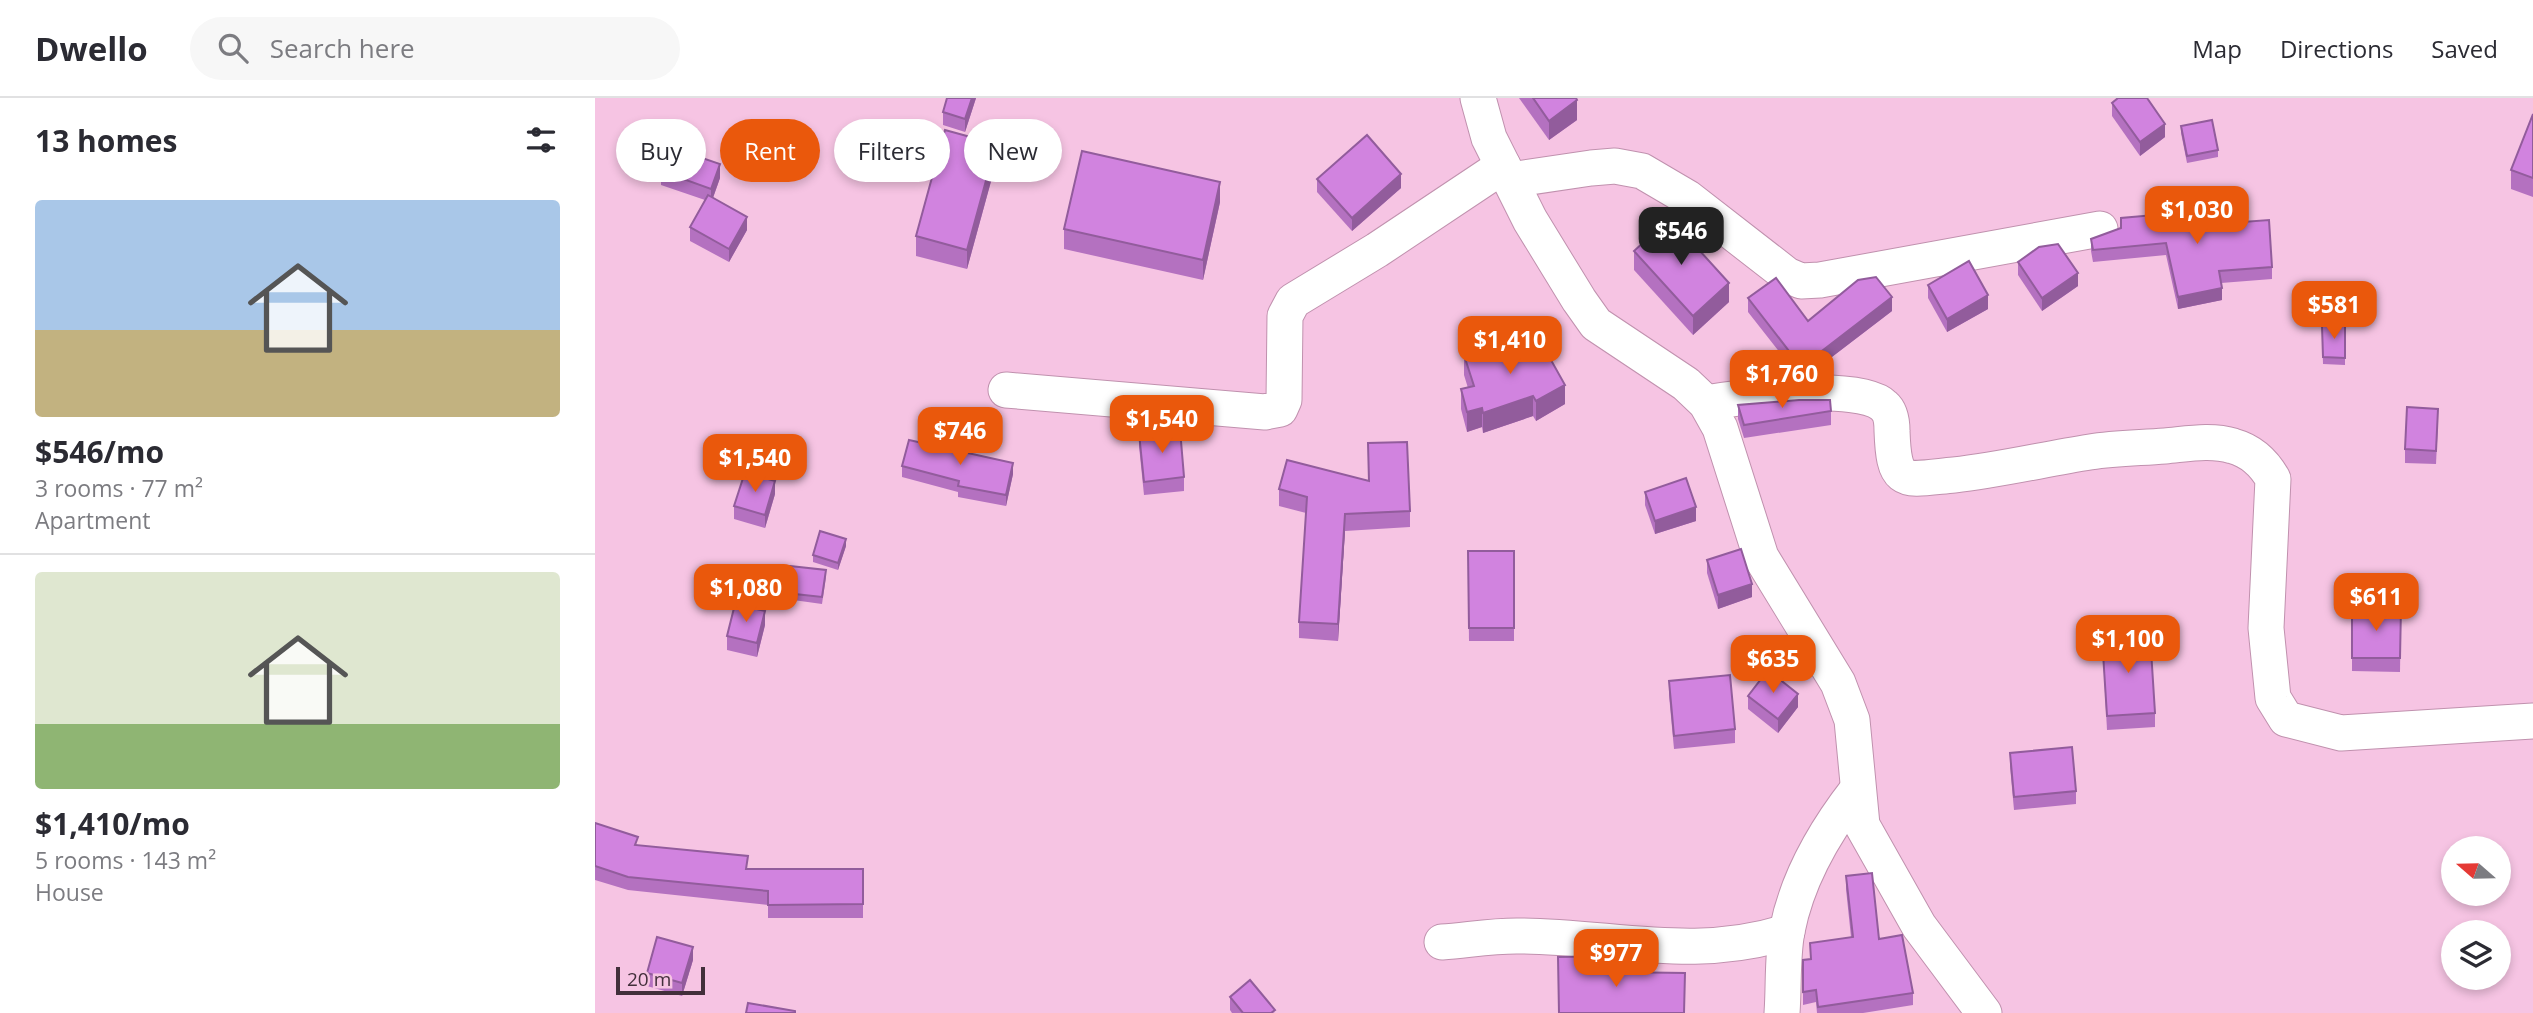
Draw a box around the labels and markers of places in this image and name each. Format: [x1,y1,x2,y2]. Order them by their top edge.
pin: $1,030 [2140,186,2254,246]
pin: $546 [1640,208,1722,267]
pin: $581 [2293,282,2375,341]
pin: $1,410 [1453,316,1567,376]
pin: $1,760 [1725,350,1839,410]
pin: $1,540 [1105,396,1219,455]
pin: $746 [919,408,1001,467]
pin: $1,540 [698,434,812,494]
pin: $1,080 [689,564,803,624]
pin: $611 [2335,574,2417,633]
pin: $1,100 [2071,616,2185,675]
pin: $635 [1732,636,1814,695]
pin: $977 [1575,930,1657,989]

